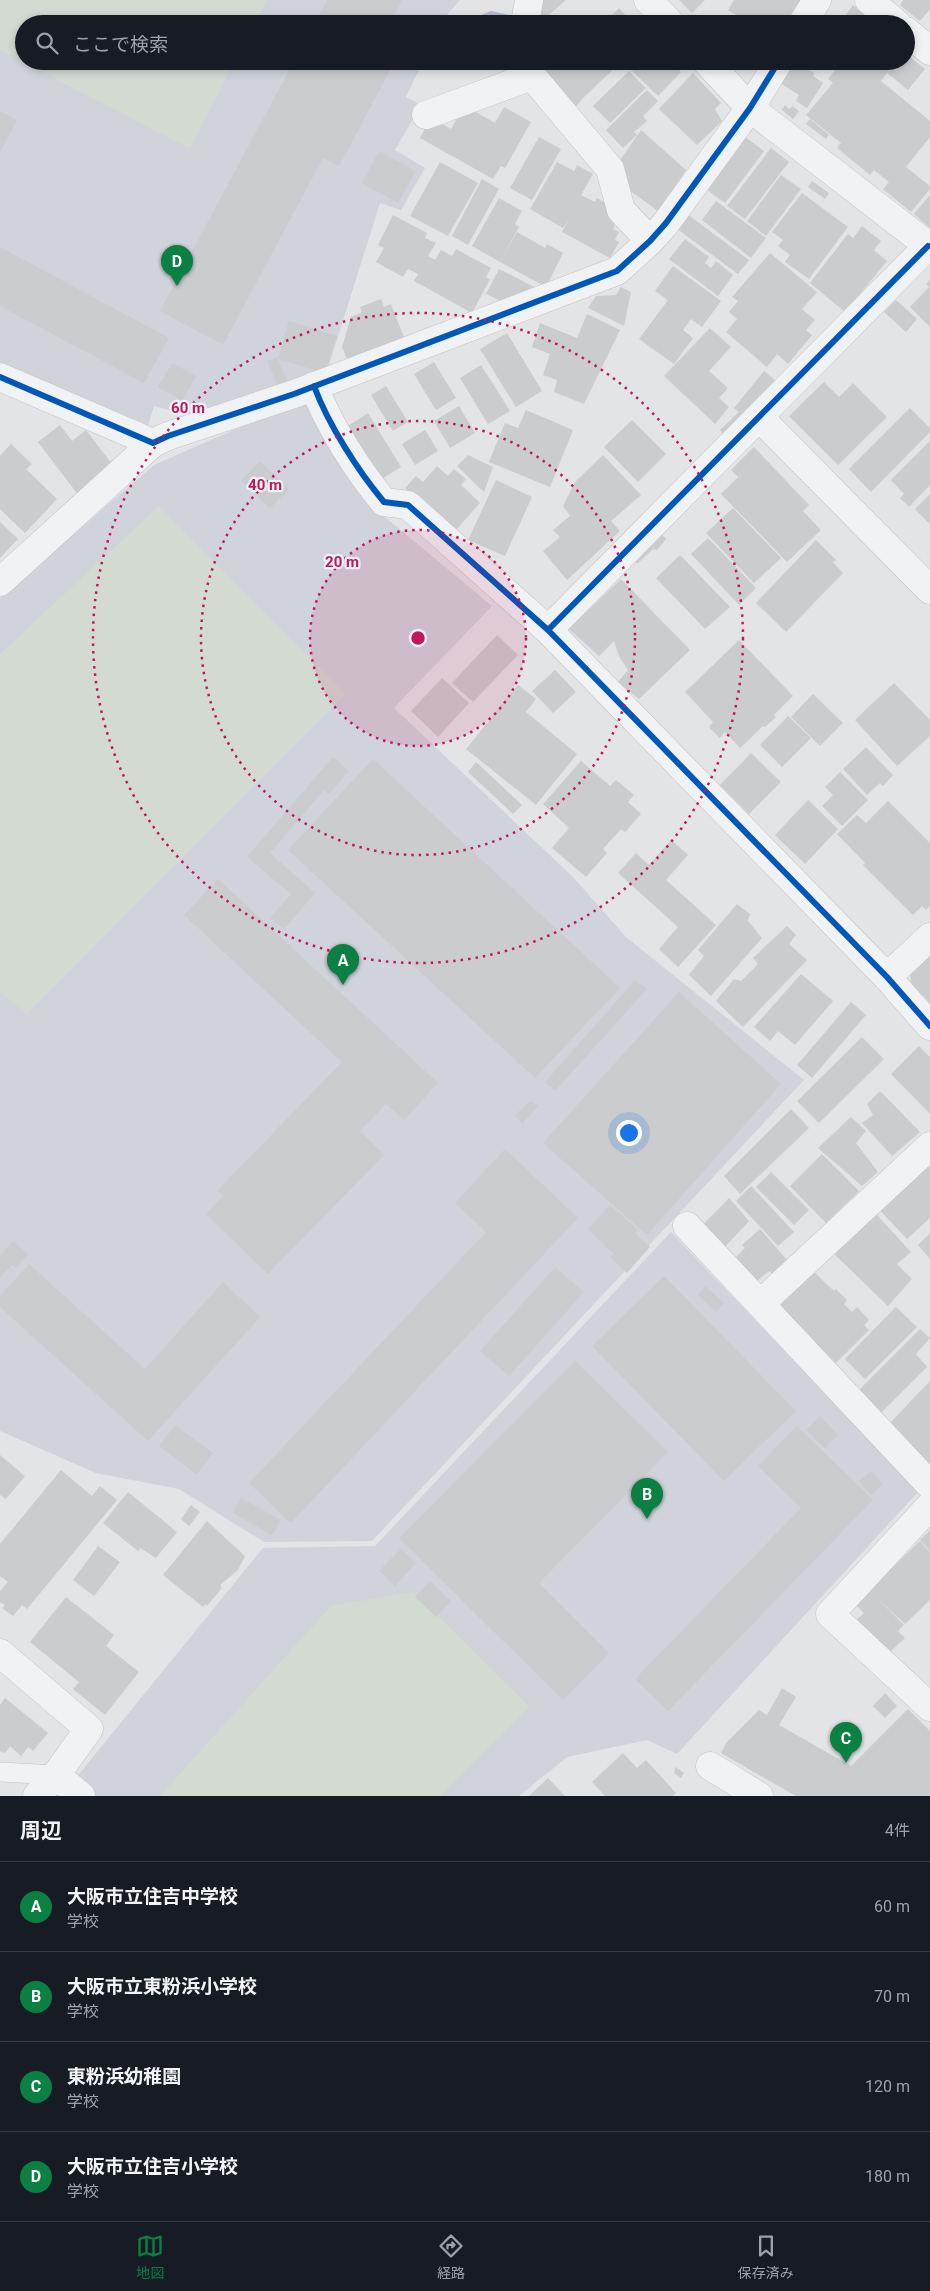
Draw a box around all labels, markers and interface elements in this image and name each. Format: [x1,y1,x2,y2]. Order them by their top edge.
search box [15,15,915,70]
icon: search [33,29,61,57]
text: ここで検索 [73,33,168,56]
pin: D [161,245,193,286]
text: 60 m [171,399,205,417]
text: 40 m [248,476,282,494]
text: 20 m [325,553,359,571]
centre of rings [409,629,427,647]
pin: A [327,944,359,985]
your location [616,1120,642,1146]
pin: B [631,1478,663,1519]
pin: C [830,1722,862,1763]
text: 周辺 [20,1819,62,1843]
text: 4件 [885,1821,910,1840]
text: 大阪市立住吉中学校 [67,1885,238,1908]
text: A [31,1897,41,1916]
text: 60 m [874,1897,910,1916]
text: 学校 [67,1912,99,1931]
text: 大阪市立東粉浜小学校 [67,1975,257,1998]
text: B [31,1987,41,2006]
text: 70 m [874,1987,910,2006]
text: 学校 [67,2002,99,2021]
text: 東粉浜幼稚園 [67,2065,181,2088]
text: C [31,2077,41,2096]
text: 120 m [865,2077,910,2096]
text: 学校 [67,2092,99,2111]
text: 大阪市立住吉小学校 [67,2155,238,2178]
text: D [31,2167,41,2186]
text: 180 m [865,2167,910,2186]
text: 学校 [67,2182,99,2201]
tab: 地図 [136,2232,164,2282]
tab: 経路 [437,2232,465,2282]
tab: 保存済み [738,2232,794,2282]

